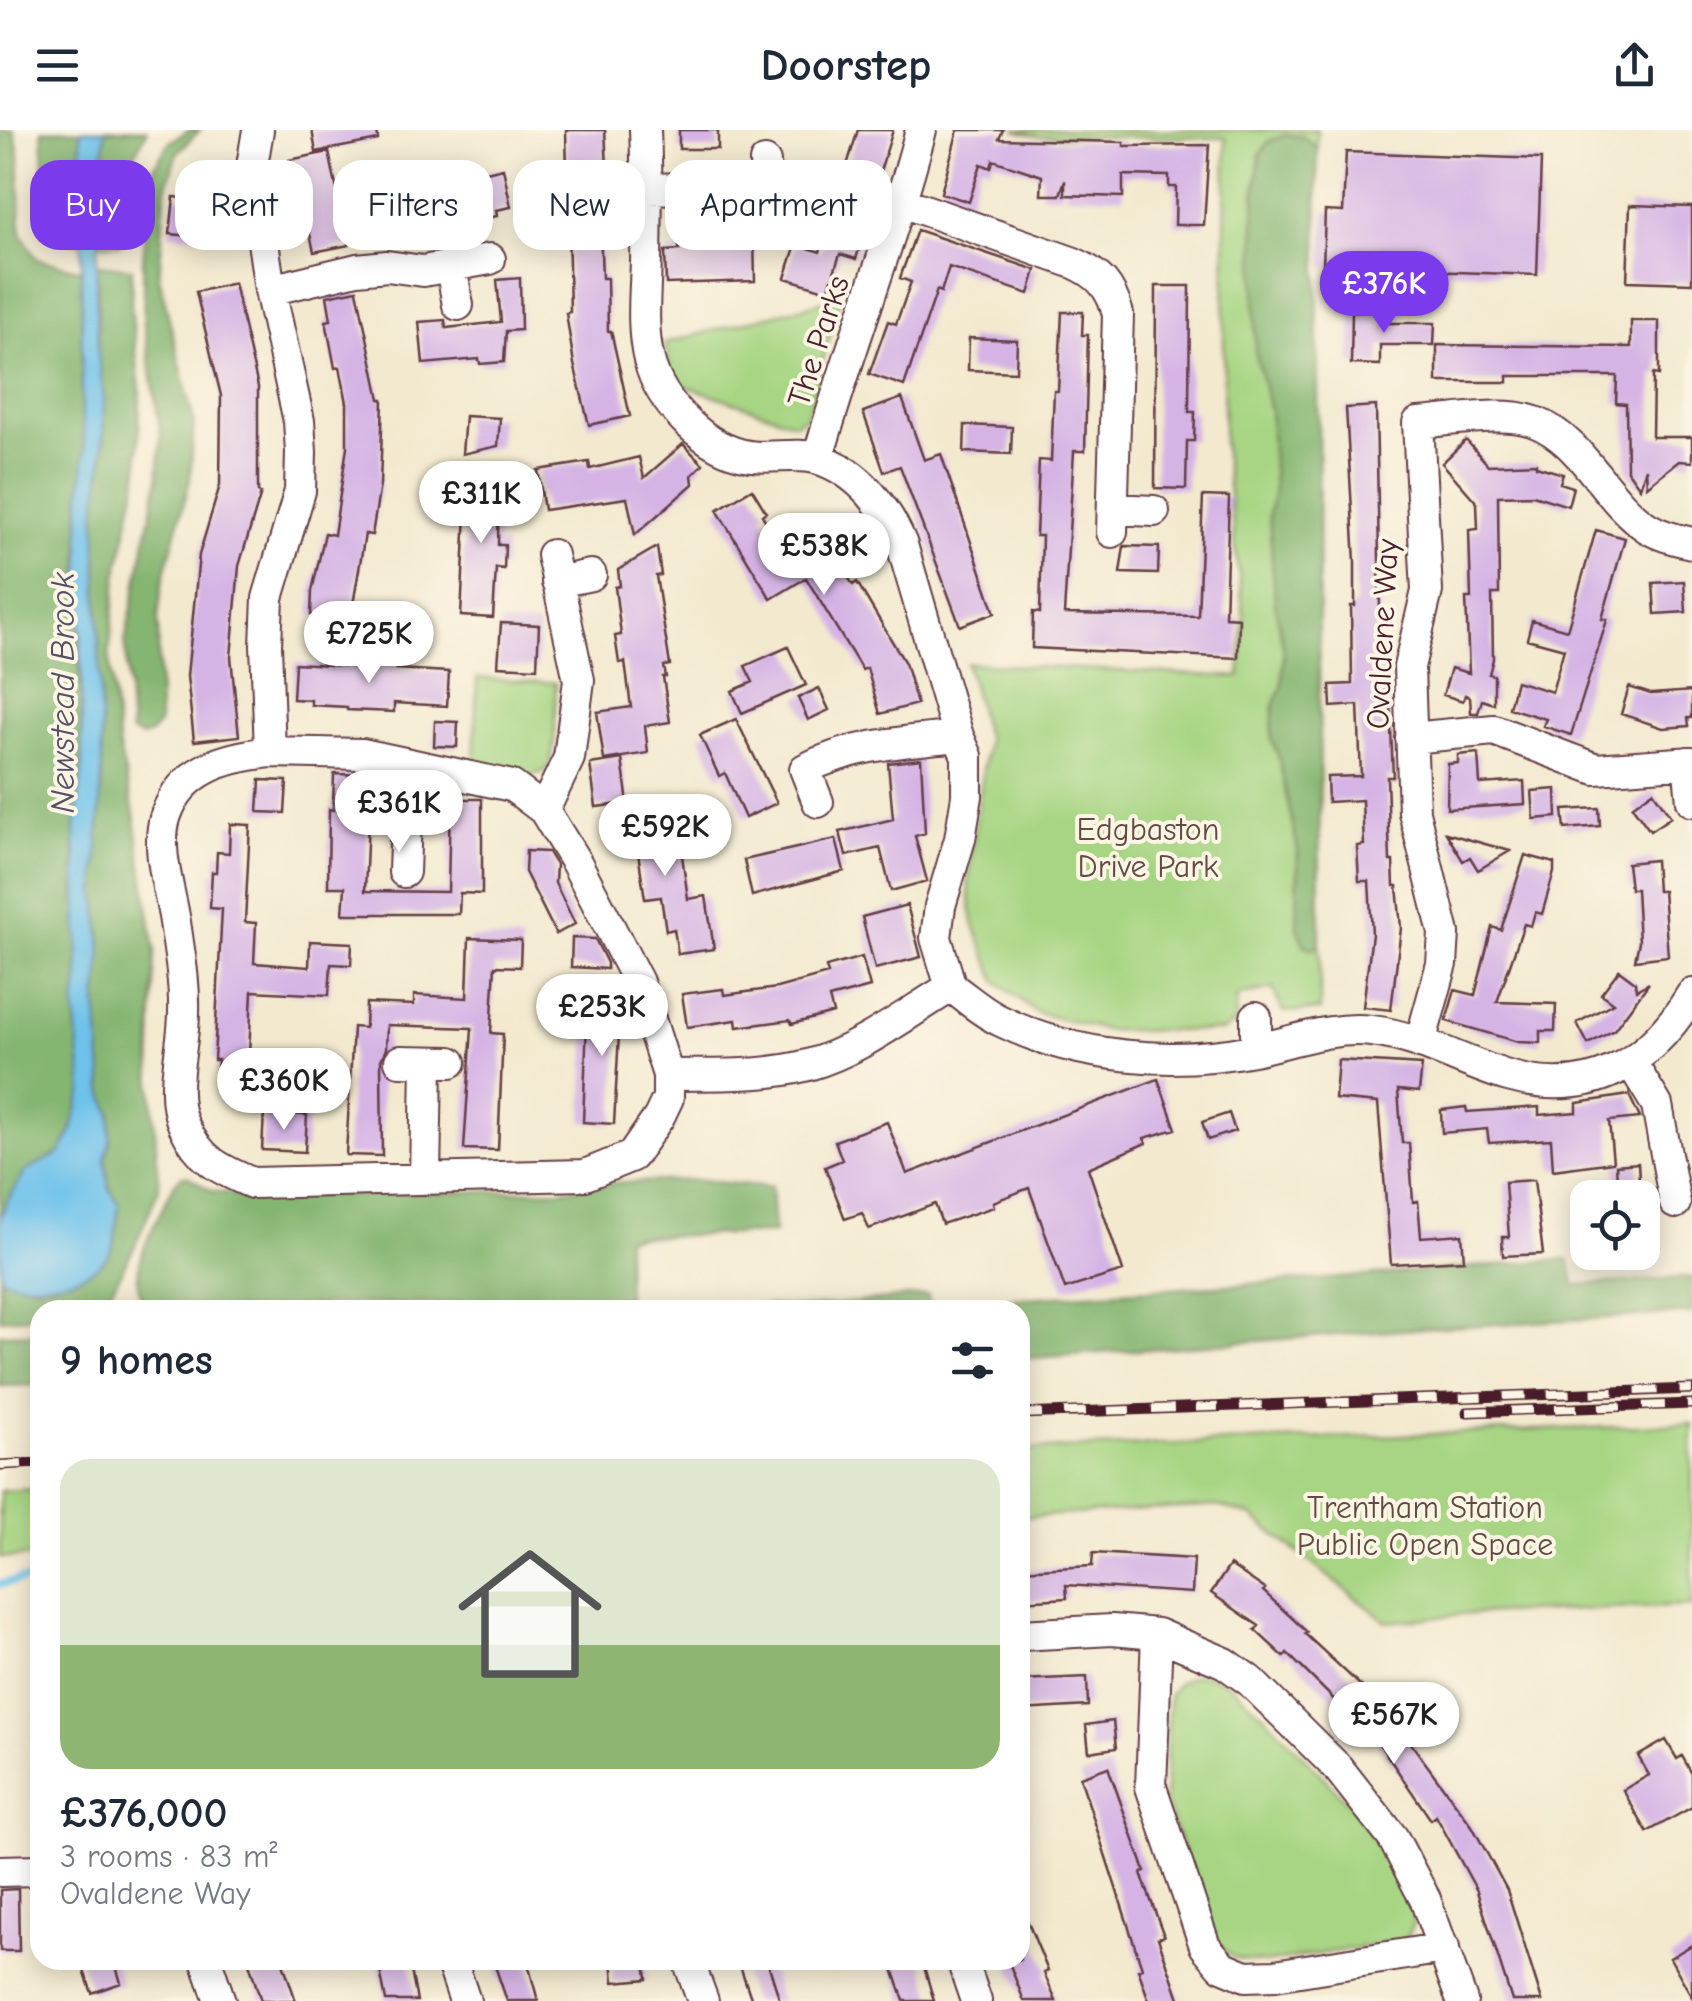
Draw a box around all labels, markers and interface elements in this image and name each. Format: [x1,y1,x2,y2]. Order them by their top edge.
icon: menu [30,38,85,93]
icon: share [1607,38,1662,93]
text: Doorstep [760,39,932,91]
chip: Buy [30,160,155,250]
chip: Rent [175,160,313,250]
chip: Filters [333,160,493,250]
chip: New [513,160,645,250]
chip: Apartment [665,160,892,250]
pin: £376K [1314,251,1454,336]
text: £376K [1342,265,1426,302]
street label: The Parks [780,271,857,411]
pin: £311K [411,461,551,546]
text: £311K [441,475,521,512]
pin: £538K [754,513,894,598]
text: £538K [780,527,868,564]
street label: Ovaldene Way [1359,537,1406,730]
water label: Newstead Brook [42,572,83,813]
pin: £725K [299,601,439,686]
text: £725K [326,615,412,652]
pin: £361K [329,770,469,855]
text: £361K [357,784,441,821]
pin: £592K [595,794,735,879]
text: £592K [621,808,709,845]
park label: Edgbaston Drive Park [1076,811,1220,885]
pin: £253K [532,974,672,1059]
text: £253K [558,988,646,1025]
pin: £360K [214,1048,354,1133]
text: £360K [239,1062,329,1099]
map controls [1570,1180,1660,1270]
button: locate [1570,1180,1660,1270]
icon: filters [945,1333,1000,1388]
text: 9 homes [60,1336,213,1385]
park label: Trentham Station Public Open Space [1297,1489,1553,1563]
icon: home [440,1524,620,1704]
pin: £567K [1324,1682,1464,1767]
text: £567K [1350,1696,1438,1733]
text: £376,000 [60,1789,228,1838]
text: 3 rooms · 83 m² [60,1838,277,1875]
text: Ovaldene Way [60,1875,251,1912]

